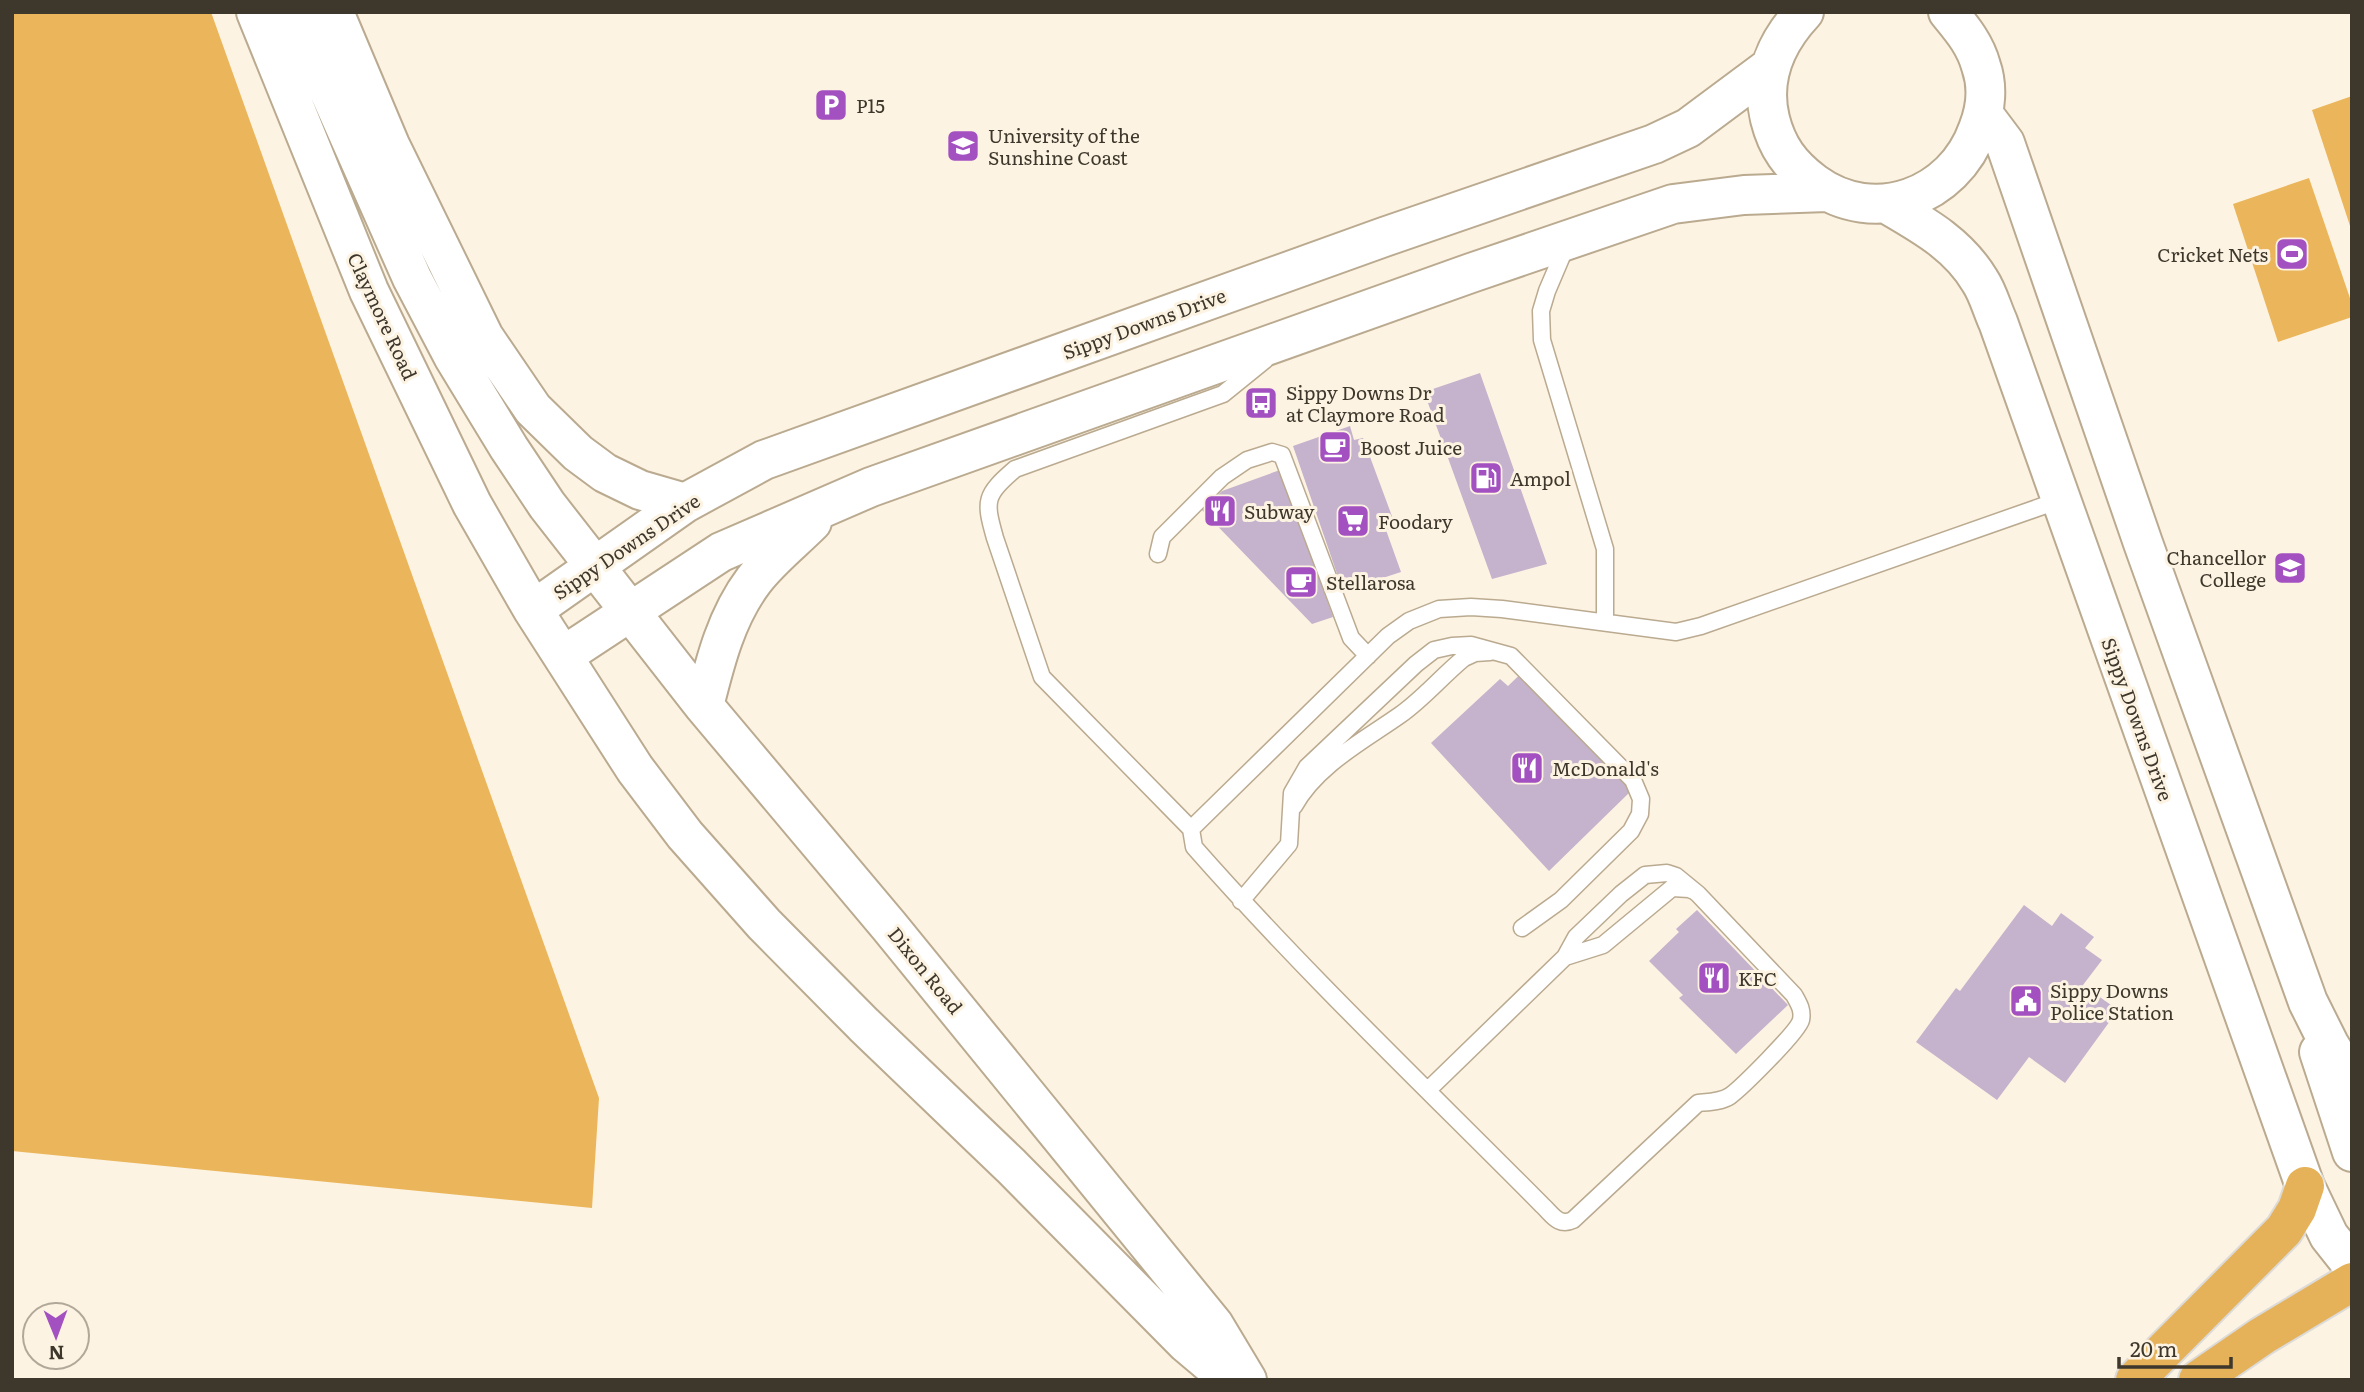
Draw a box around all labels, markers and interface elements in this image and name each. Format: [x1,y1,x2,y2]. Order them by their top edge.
parking icon: P15 [812,86,850,124]
place label: P15 [856,91,885,119]
place label: University of the Sunshine Coast [988,121,1140,171]
school or university icon: University of the Sunshine Coast [944,127,982,165]
sports icon: Cricket Nets [2273,235,2311,273]
place label: Cricket Nets [2157,240,2268,268]
street label: Claymore Road [341,248,425,385]
street label: Sippy Downs Drive [1058,280,1230,366]
place label: Sippy Downs Dr at Claymore Road [1286,378,1445,428]
bus stop icon: Sippy Downs Dr at Claymore Road [1242,384,1280,422]
cafe icon: Boost Juice [1316,428,1354,466]
place label: Boost Juice [1360,433,1462,461]
fuel station icon: Ampol [1467,459,1505,497]
place label: Ampol [1510,464,1571,492]
street label: Sippy Downs Drive [547,486,705,606]
restaurant icon: Subway [1201,492,1239,530]
place label: Subway [1244,497,1315,525]
supermarket icon: Foodary [1334,502,1372,540]
place label: Foodary [1378,507,1453,535]
place label: Chancellor College [2166,543,2266,593]
school or university icon: Chancellor College [2271,549,2309,587]
cafe icon: Stellarosa [1282,563,1320,601]
place label: Stellarosa [1326,568,1416,596]
street label: Sippy Downs Drive [2095,633,2181,805]
restaurant icon: McDonald's [1508,749,1546,787]
place label: McDonald's [1552,754,1659,782]
street label: Dixon Road [882,920,970,1020]
restaurant icon: KFC [1695,959,1733,997]
place label: KFC [1738,964,1777,992]
place label: Sippy Downs Police Station [2050,976,2174,1026]
public building icon: Sippy Downs Police Station [2007,982,2045,1020]
north arrow [21,1301,91,1371]
scale bar [2119,1326,2231,1370]
text: 20 m [2130,1332,2177,1363]
text: N [48,1340,65,1368]

